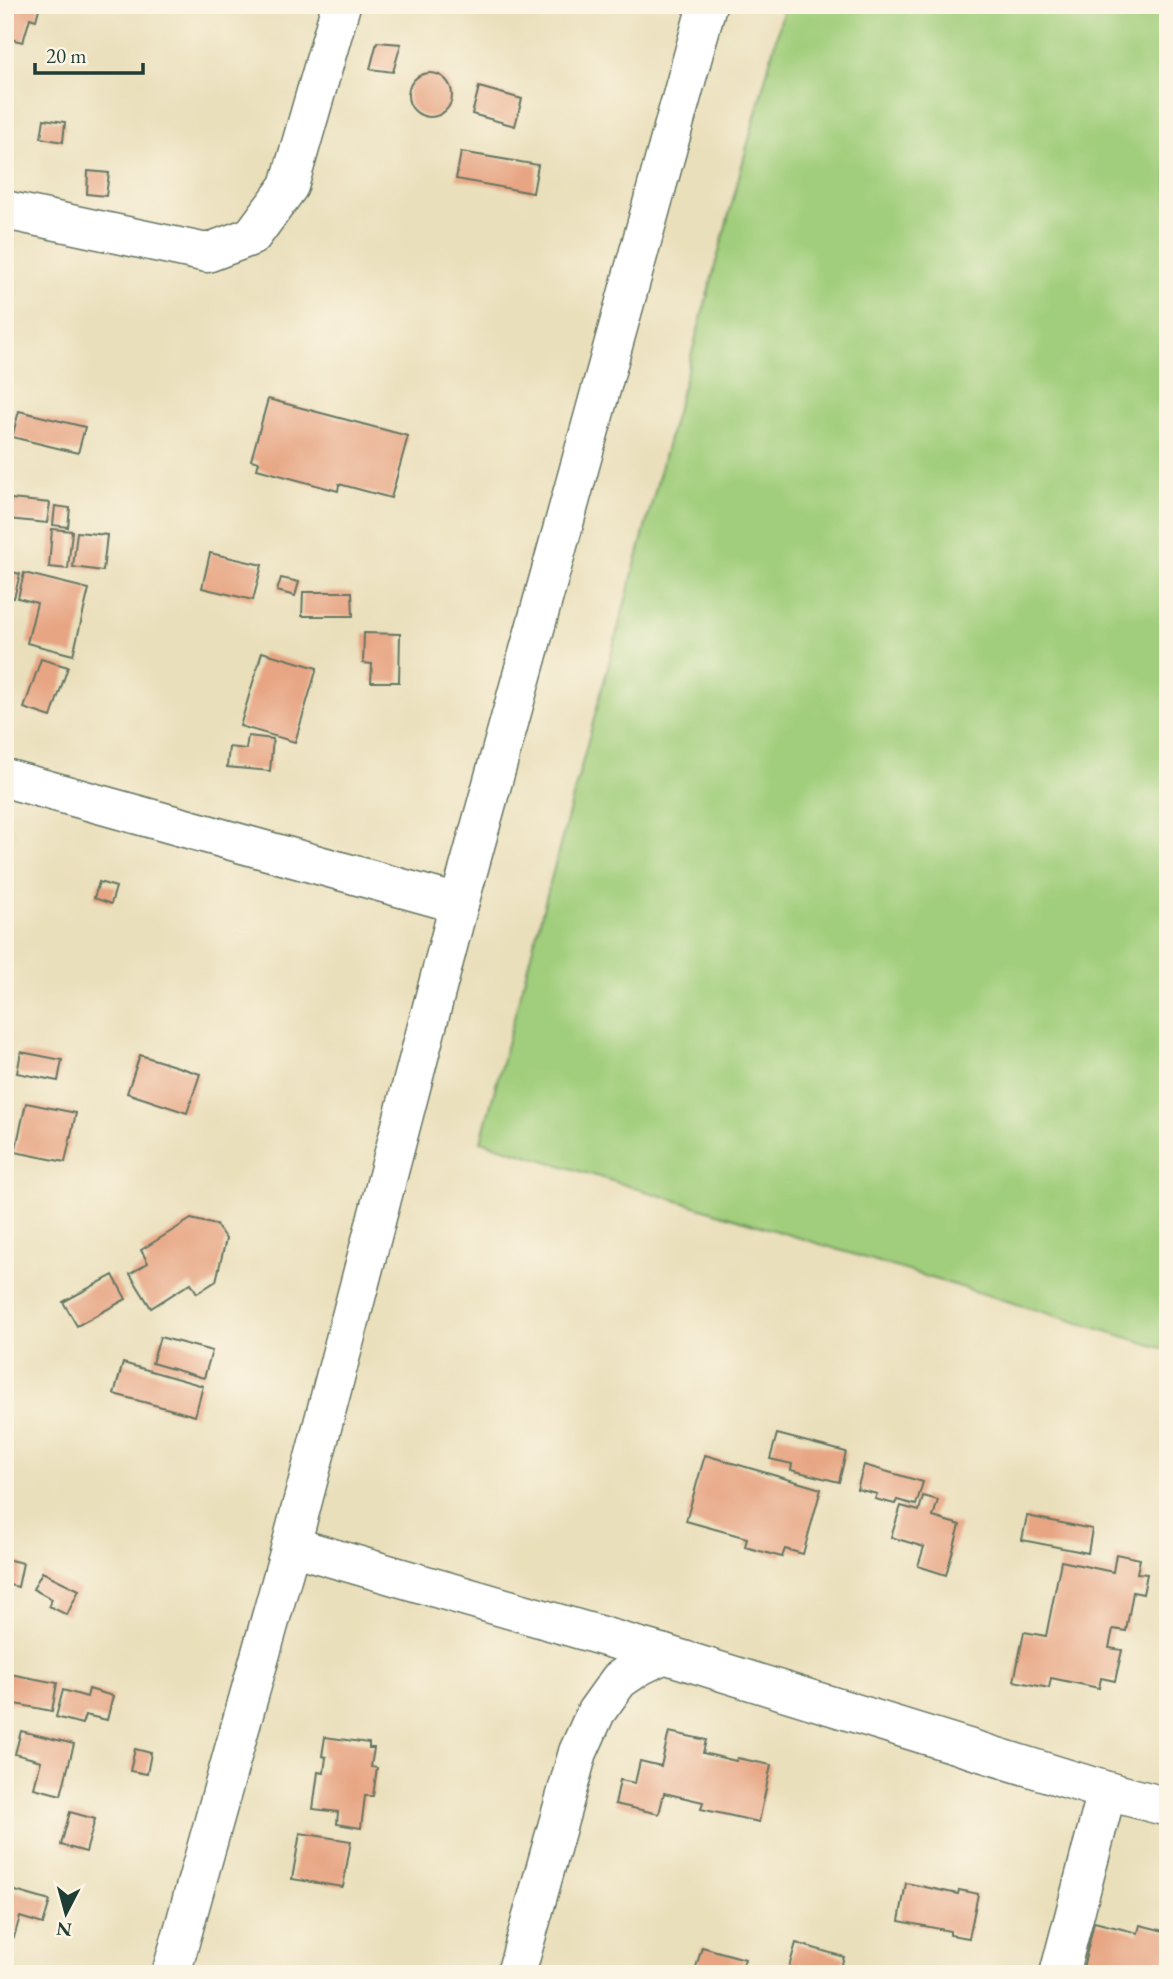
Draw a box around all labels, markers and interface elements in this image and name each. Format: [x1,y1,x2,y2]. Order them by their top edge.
scale bar [35,32,144,76]
text: 20 m [46,42,87,69]
north arrow [32,1878,102,1948]
text: N [55,1916,73,1943]

